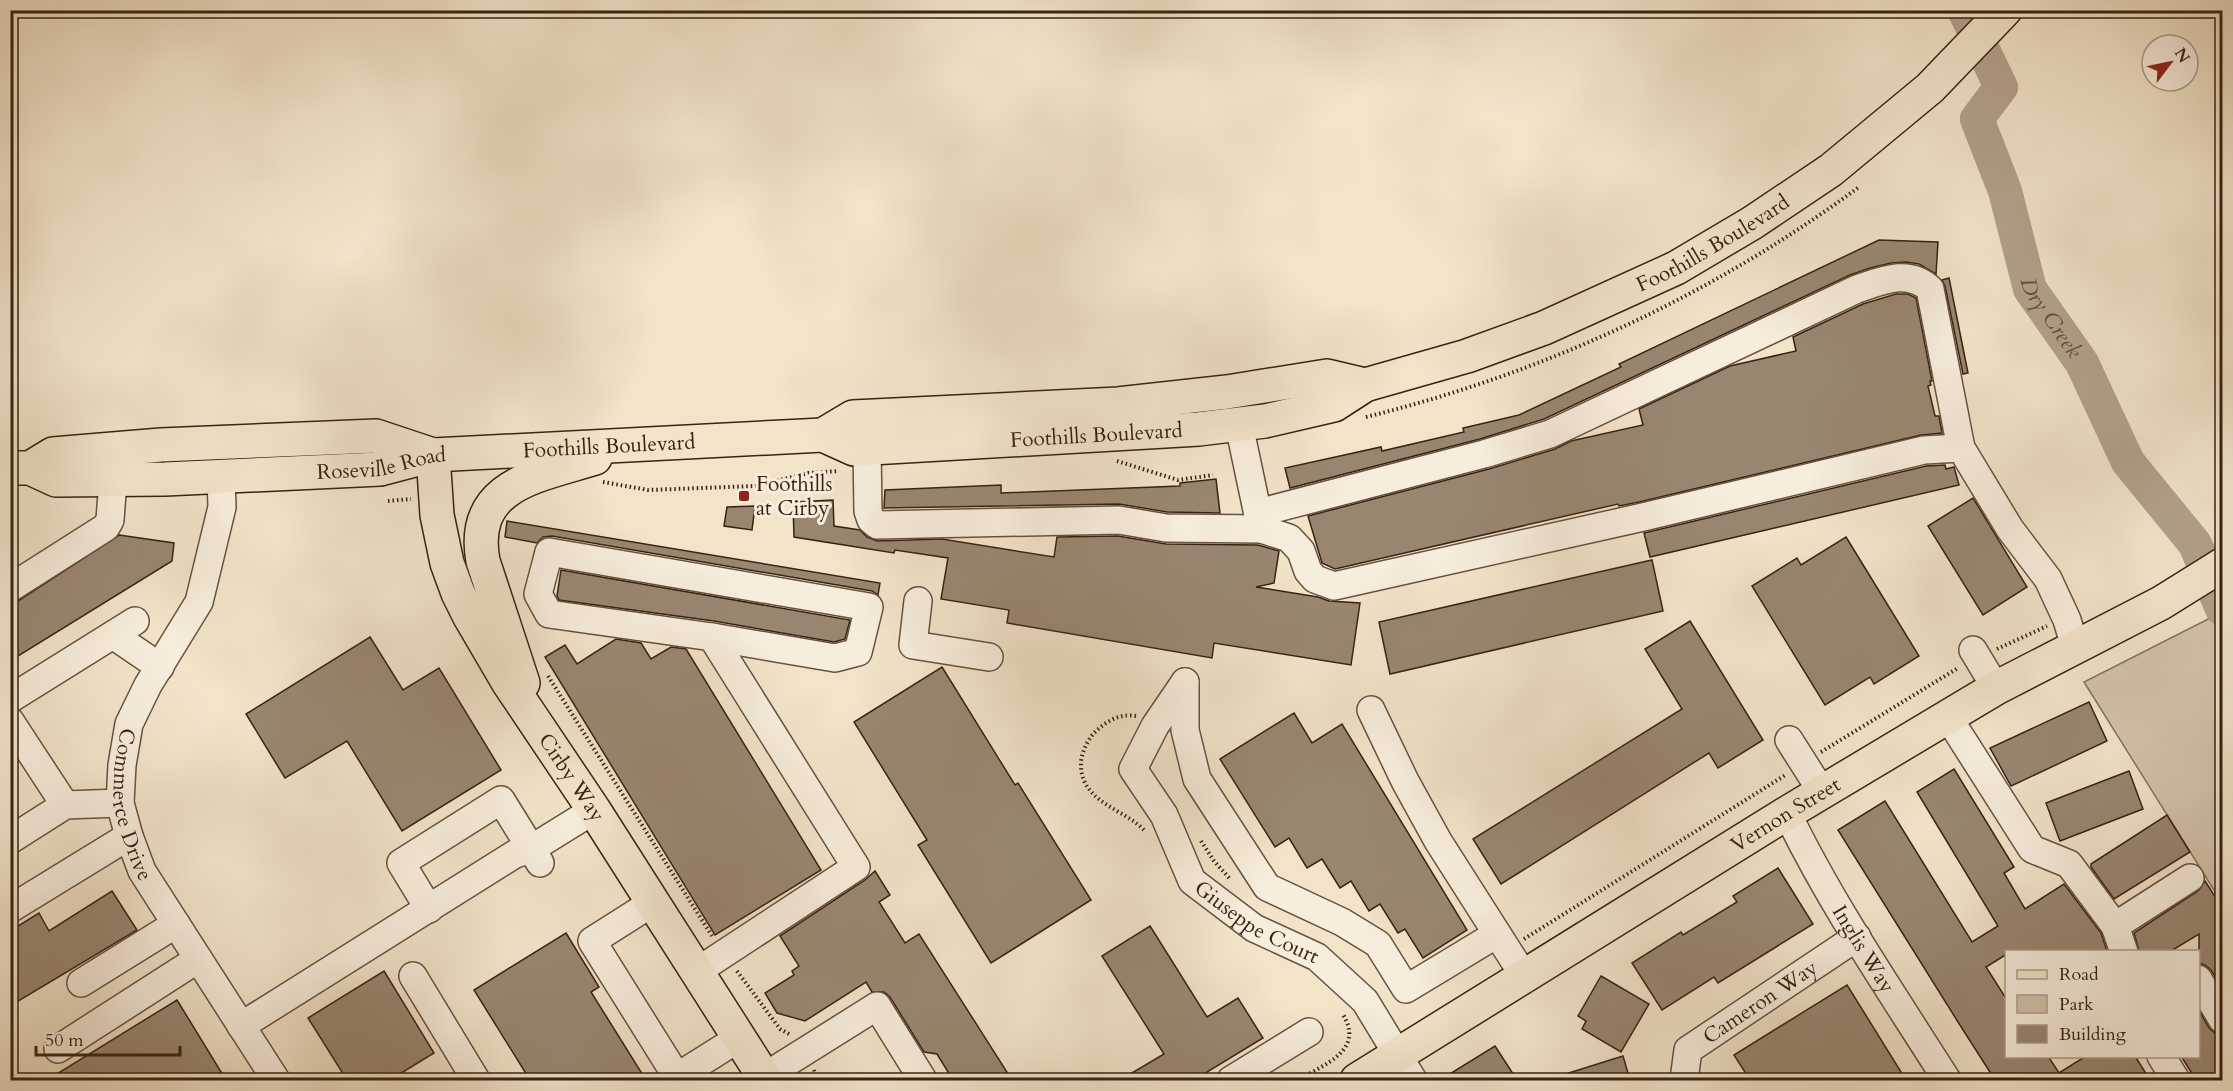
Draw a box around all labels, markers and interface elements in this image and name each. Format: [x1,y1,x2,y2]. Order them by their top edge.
north arrow [2140,33,2200,93]
text: N [2169,44,2195,67]
street label: Foothills Boulevard [1631,188,1795,299]
water label: Dry Creek [2013,275,2089,364]
street label: Foothills Boulevard [1009,415,1183,454]
street label: Foothills Boulevard [522,427,696,465]
street label: Roseville Road [316,440,447,486]
place label: Foothills at Cirby [756,470,832,523]
marker: Foothills at Cirby [737,489,751,503]
street label: Commerce Drive [105,726,159,887]
street label: Cirby Way [532,727,612,827]
street label: Vernon Street [1725,770,1846,859]
street label: Giuseppe Court [1188,873,1324,971]
street label: Inglis Way [1825,900,1902,998]
legend [2005,950,2200,1058]
street label: Cameron Way [1697,953,1823,1051]
text: Road [2059,962,2099,987]
text: Park [2059,992,2094,1017]
scale bar [36,1019,180,1057]
text: Building [2059,1022,2127,1047]
text: 50 m [45,1028,84,1053]

